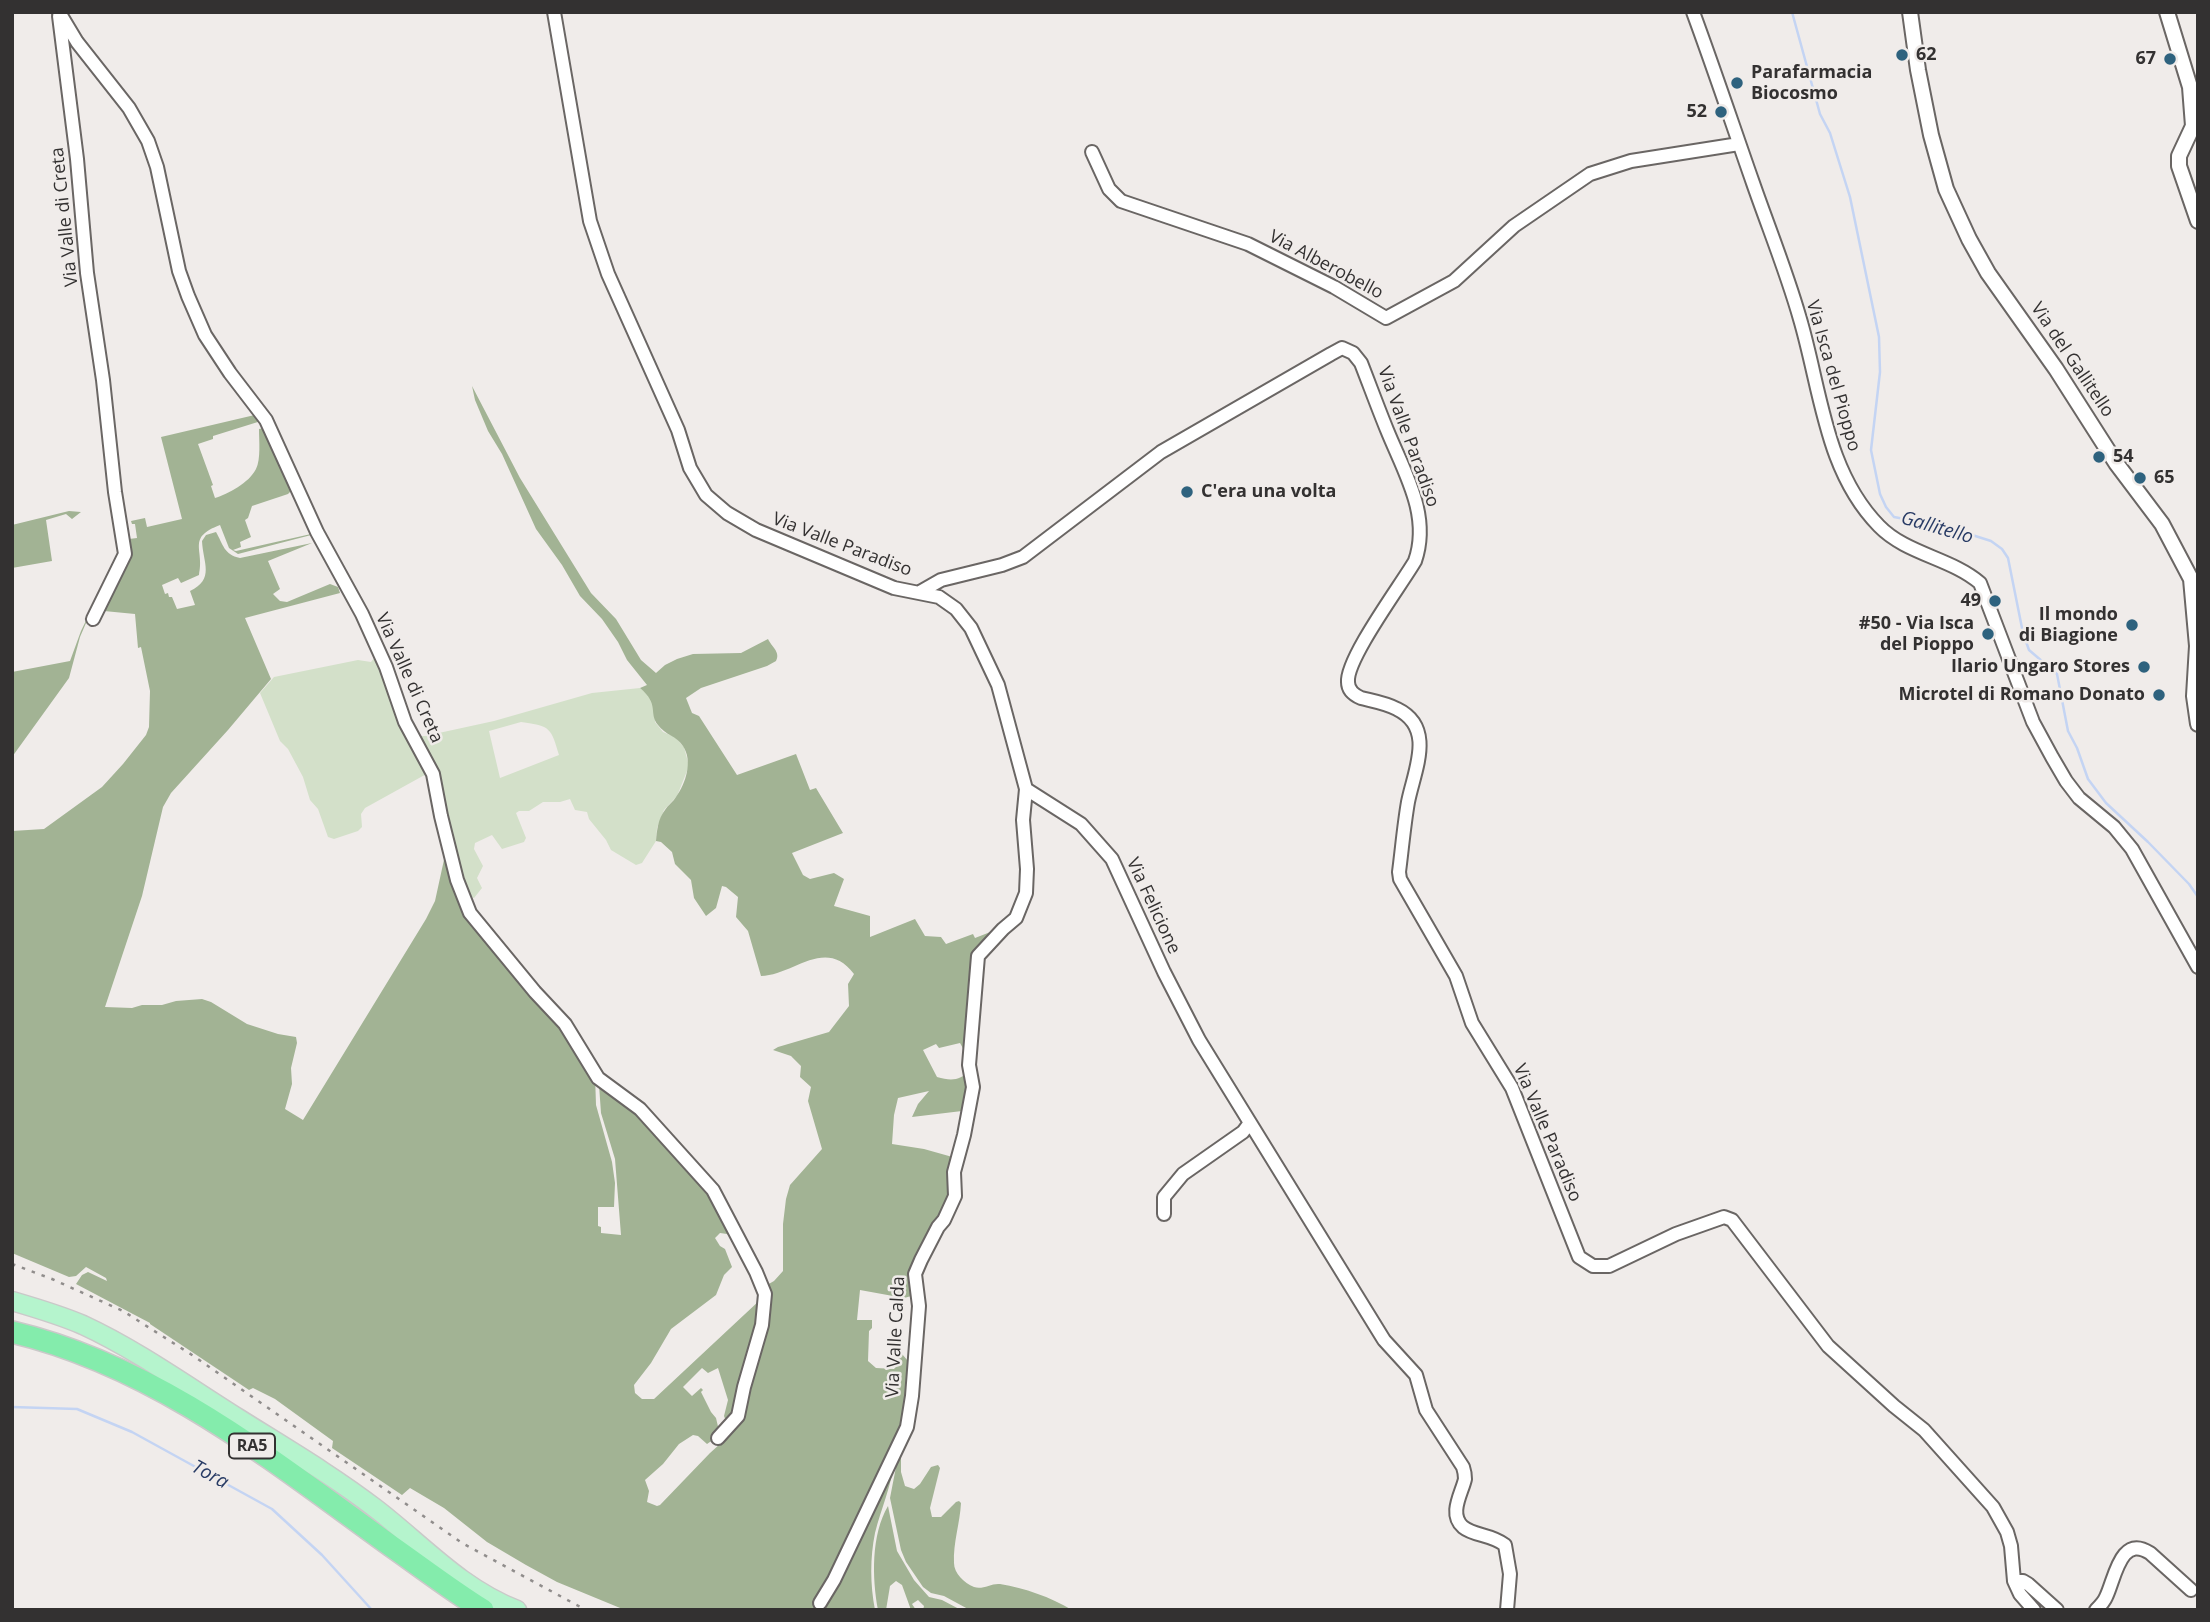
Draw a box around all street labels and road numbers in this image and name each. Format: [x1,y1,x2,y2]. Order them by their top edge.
street label: Via Valle di Creta [47,146,83,288]
street label: Via Alberobello [1265,226,1387,304]
street label: Via Isca del Pioppo [1801,298,1865,454]
street label: Via del Gallitello [2026,299,2118,421]
street label: Via Valle Paradiso [1373,364,1443,510]
street label: Via Valle Paradiso [769,508,915,582]
street label: Via Valle di Creta [371,610,447,746]
street label: Via Felicione [1121,854,1185,958]
street label: Via Valle Paradiso [1508,1061,1586,1205]
street label: Via Valle Calda [882,1276,910,1398]
road number: RA5 [229,1434,275,1458]

